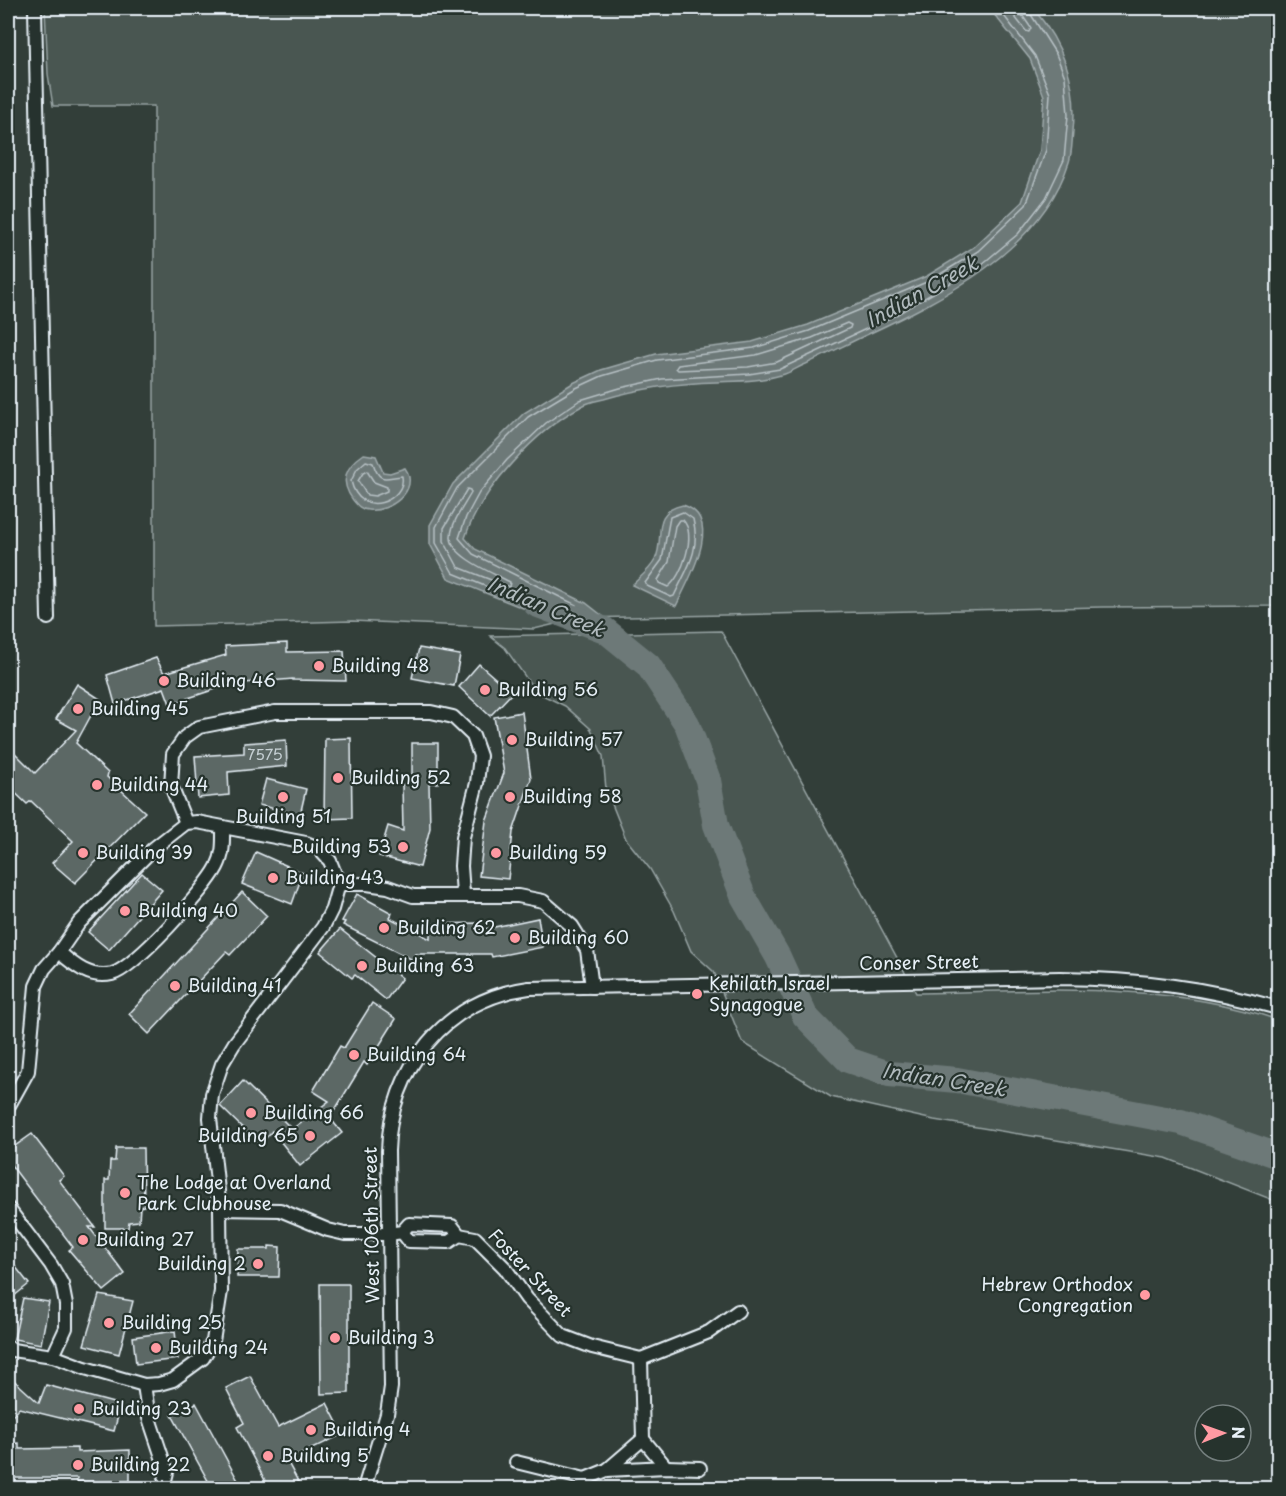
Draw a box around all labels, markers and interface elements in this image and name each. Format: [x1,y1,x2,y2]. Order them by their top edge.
water label: Indian Creek [860,247,984,334]
water label: Indian Creek [483,568,610,645]
place label: Building 48 [331,651,429,678]
marker: Building 48 [312,659,326,673]
place label: Building 46 [176,666,276,693]
marker: Building 46 [157,674,171,688]
place label: Building 56 [497,675,598,702]
marker: Building 56 [478,683,492,697]
place label: Building 45 [90,694,189,721]
marker: Building 45 [71,702,85,716]
place label: Building 57 [524,725,623,752]
marker: Building 57 [505,733,519,747]
house number: 7575 [247,742,283,765]
place label: Building 52 [350,763,451,790]
place label: Building 44 [109,770,208,797]
marker: Building 52 [331,771,345,785]
marker: Building 44 [90,778,104,792]
place label: Building 58 [522,782,622,809]
marker: Building 51 [276,790,290,804]
marker: Building 58 [503,790,517,804]
place label: Building 51 [235,802,331,829]
place label: Building 53 [291,832,391,859]
place label: Building 39 [95,838,193,865]
place label: Building 59 [508,838,607,865]
marker: Building 53 [396,840,410,854]
marker: Building 39 [76,846,90,860]
marker: Building 59 [489,846,503,860]
place label: Building 43 [285,863,384,890]
marker: Building 43 [266,871,280,885]
place label: Building 40 [137,896,238,923]
marker: Building 40 [118,904,132,918]
place label: Building 62 [396,913,496,940]
marker: Building 62 [377,921,391,935]
place label: Building 60 [527,923,629,950]
marker: Building 60 [508,931,522,945]
street label: Conser Street [859,947,979,976]
place label: Building 63 [374,951,474,978]
marker: Building 63 [355,959,369,973]
place label: Kehilath Israel Synagogue [709,969,830,1017]
place label: Building 41 [187,971,282,998]
marker: Building 41 [168,979,182,993]
marker: Kehilath Israel Synagogue [690,987,704,1001]
place label: Building 64 [366,1040,467,1067]
marker: Building 64 [347,1048,361,1062]
water label: Indian Creek [880,1054,1009,1104]
place label: Building 66 [263,1098,364,1125]
marker: Building 66 [244,1106,258,1120]
place label: Building 65 [197,1121,298,1148]
marker: Building 65 [303,1129,317,1143]
street label: West 106th Street [356,1146,385,1304]
place label: The Lodge at Overland Park Clubhouse [137,1168,331,1216]
marker: The Lodge at Overland Park Clubhouse [118,1186,132,1200]
street label: Foster Street [483,1222,579,1322]
place label: Building 27 [95,1225,194,1252]
marker: Building 27 [76,1233,90,1247]
place label: Building 2 [157,1249,246,1276]
marker: Building 2 [251,1257,265,1271]
place label: Hebrew Orthodox Congregation [981,1270,1133,1318]
marker: Hebrew Orthodox Congregation [1138,1288,1152,1302]
place label: Building 25 [121,1308,222,1335]
marker: Building 25 [102,1316,116,1330]
place label: Building 3 [347,1323,435,1350]
marker: Building 3 [328,1331,342,1345]
place label: Building 24 [168,1333,268,1360]
marker: Building 24 [149,1341,163,1355]
place label: Building 23 [91,1394,192,1421]
marker: Building 23 [72,1402,86,1416]
north arrow [1193,1403,1253,1463]
place label: Building 4 [323,1415,411,1442]
marker: Building 4 [304,1423,318,1437]
text: N [1227,1426,1251,1439]
place label: Building 5 [280,1441,369,1468]
marker: Building 5 [261,1449,275,1463]
place label: Building 22 [90,1450,190,1477]
marker: Building 22 [71,1458,85,1472]

